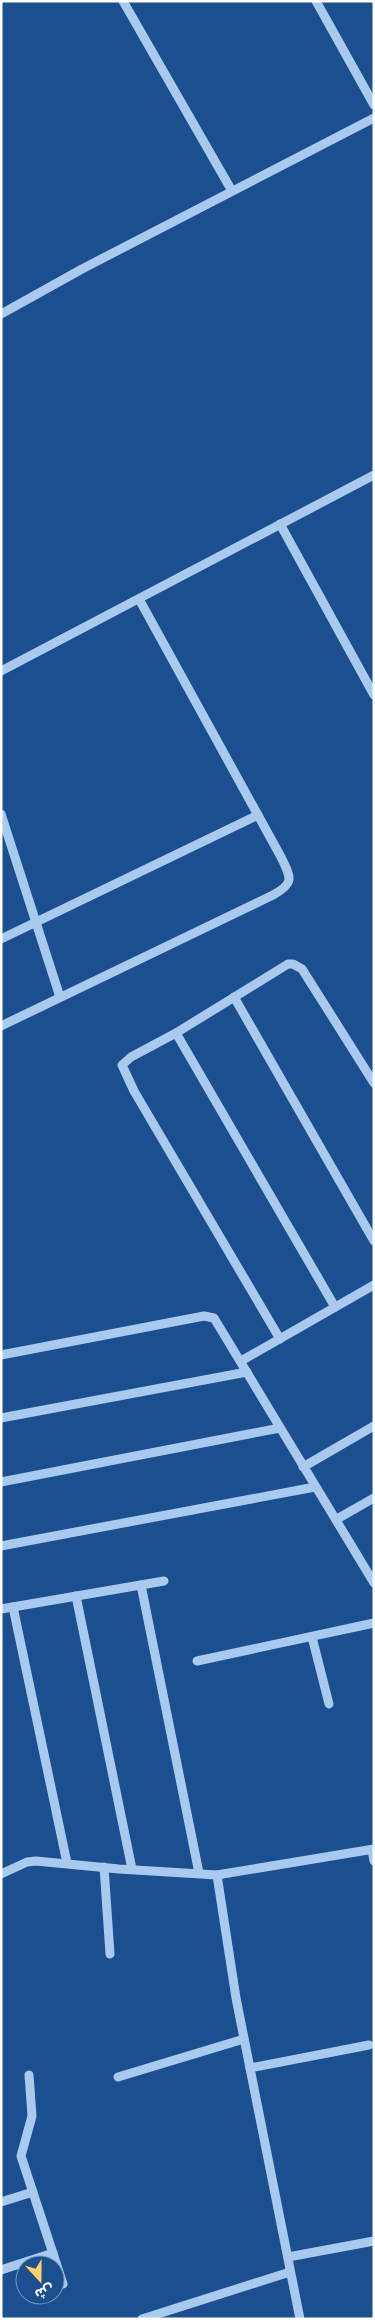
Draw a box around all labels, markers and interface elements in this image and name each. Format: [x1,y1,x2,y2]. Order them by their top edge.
north arrow [15,2255,65,2305]
text: ش [32,2280,57,2304]

